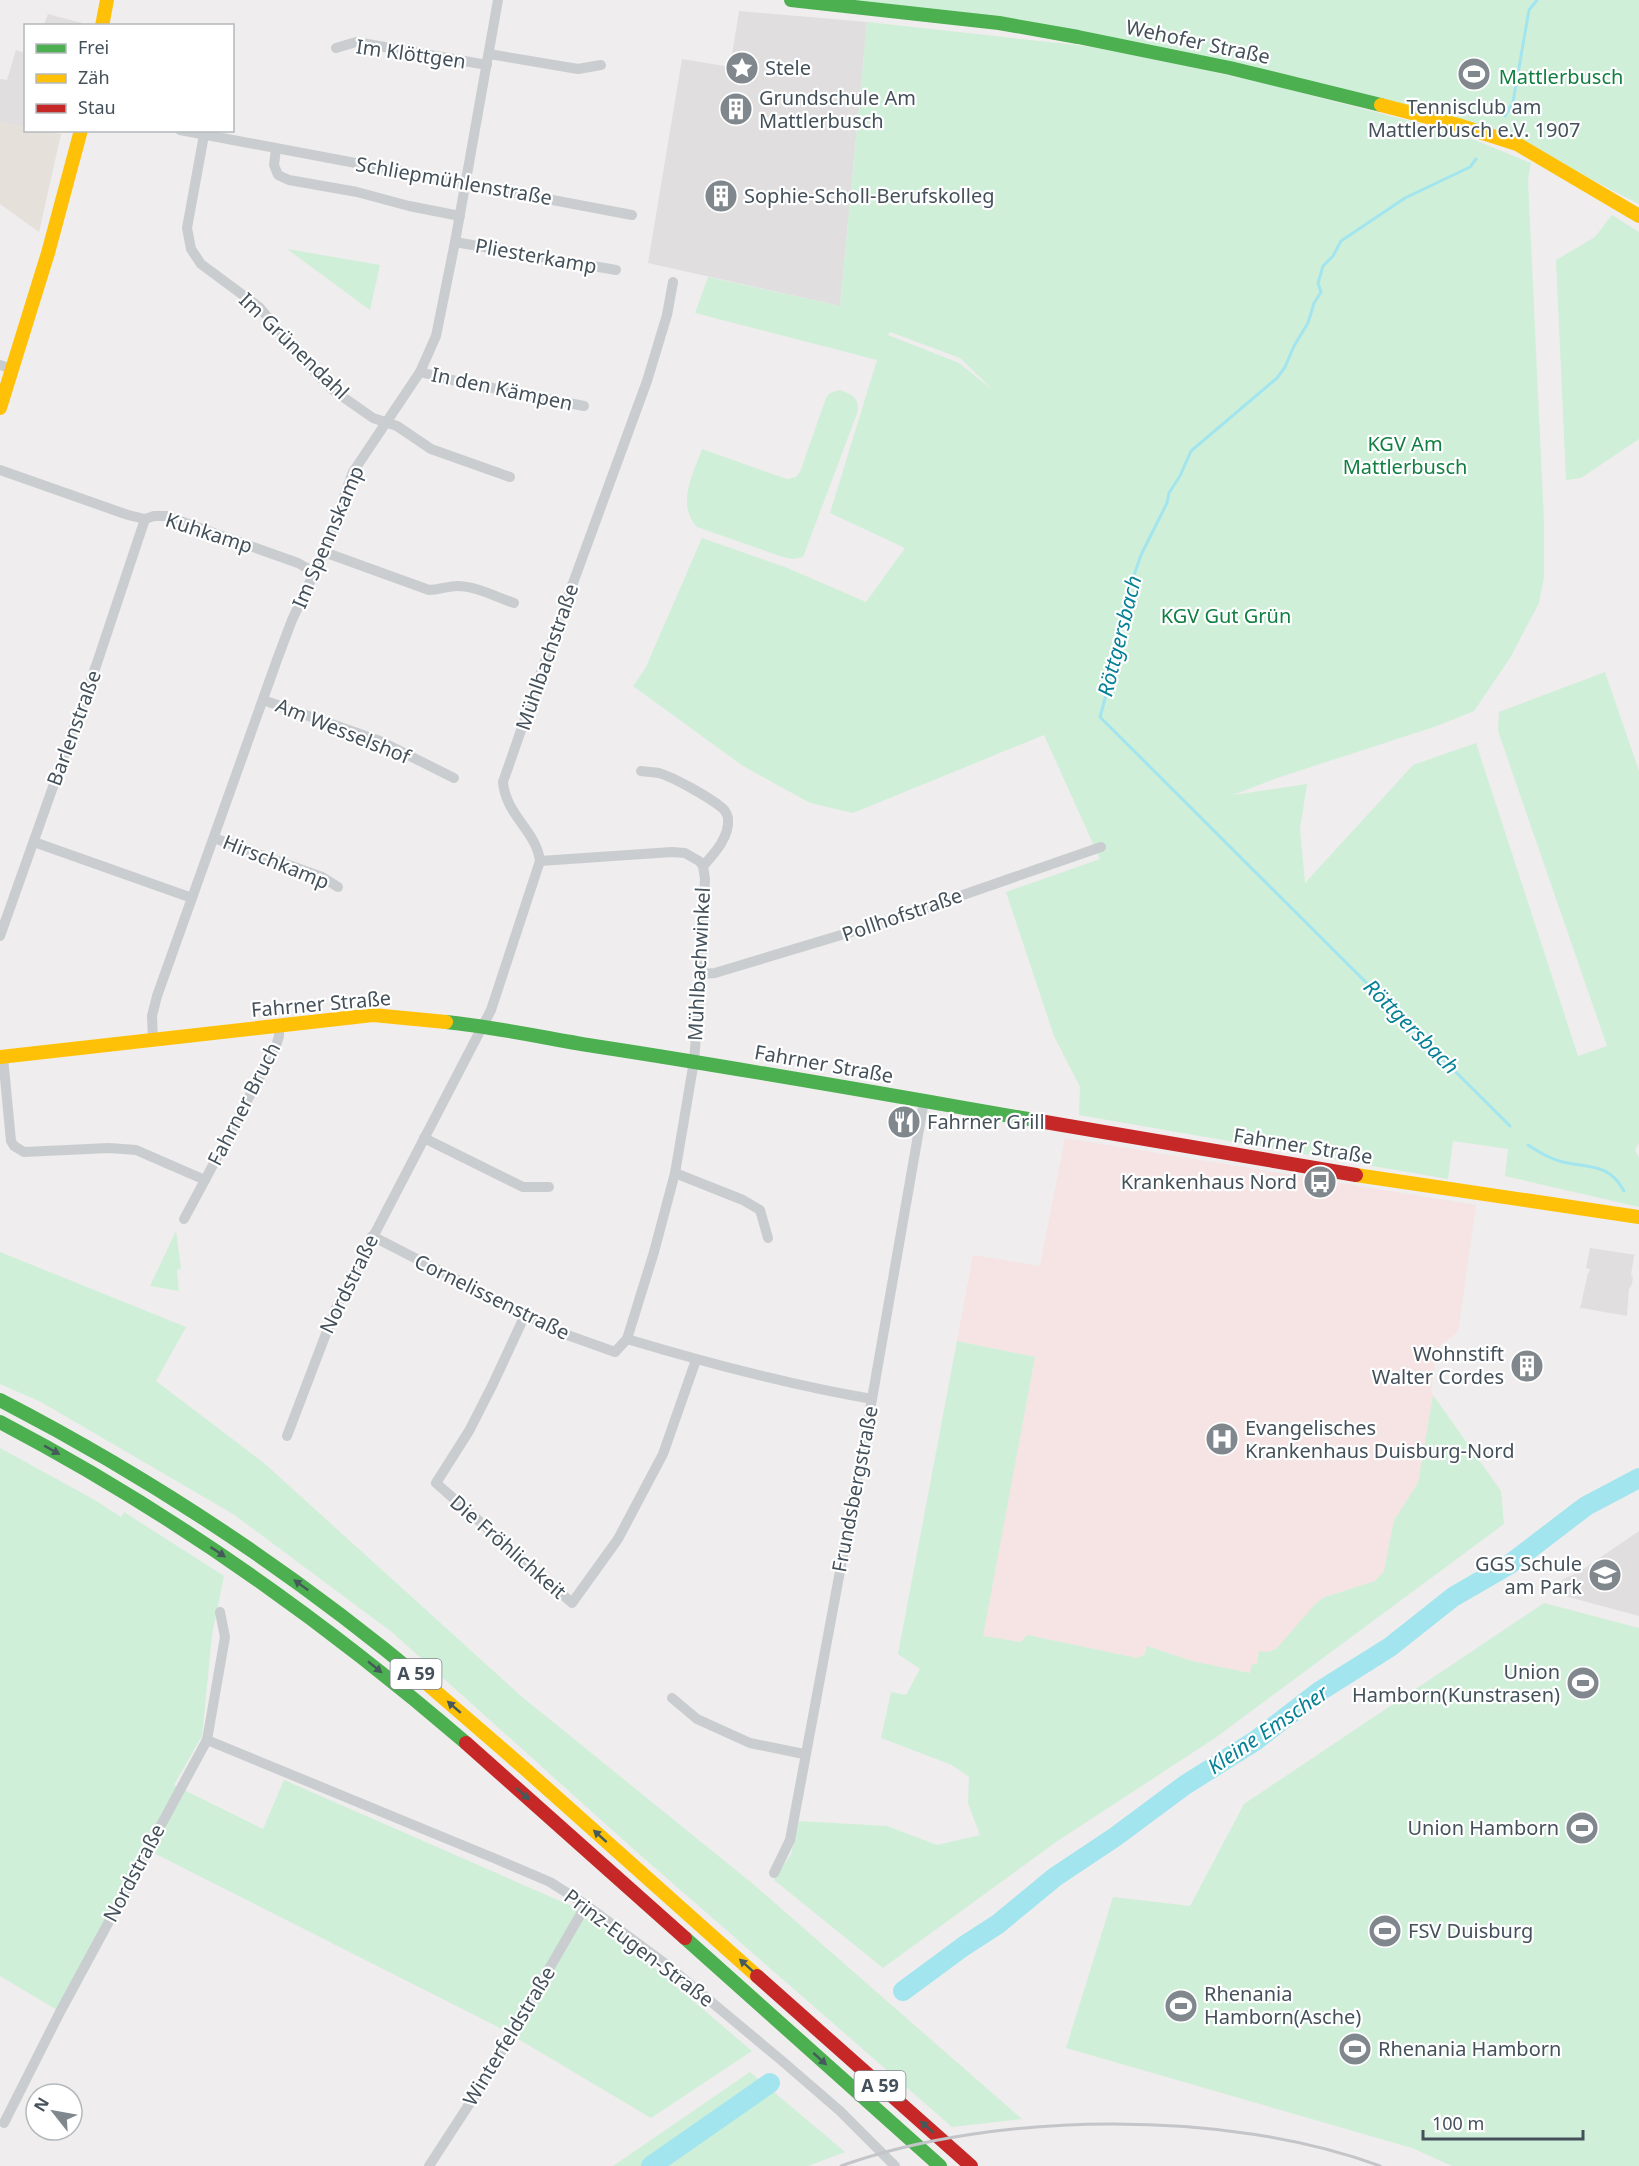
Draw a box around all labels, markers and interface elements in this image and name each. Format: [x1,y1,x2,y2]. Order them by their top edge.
street label: Wehofer Straße [1124,13,1273,70]
legend [24,24,234,132]
street label: Im Klöttgen [354,32,468,75]
text: Frei [78,35,109,59]
place icon: Stele [724,50,760,86]
place label: Stele [765,54,811,81]
sports icon: Tennisclub am Mattlerbusch e.V. 1907 [1456,56,1492,92]
park label: Mattlerbusch [1499,63,1623,90]
text: Zäh [78,65,110,89]
place label: Grundschule Am Mattlerbusch [759,84,916,134]
building icon: Grundschule Am Mattlerbusch [718,91,754,127]
place label: Tennisclub am Mattlerbusch e.V. 1907 [1368,93,1580,143]
text: Stau [78,95,116,119]
street label: Schliepmühlenstraße [354,150,554,211]
building icon: Sophie-Scholl-Berufskolleg [703,178,739,214]
place label: Sophie-Scholl-Berufskolleg [744,182,994,209]
street label: Pliesterkamp [473,232,599,279]
street label: Im Grünendahl [234,286,355,405]
street label: In den Kämpen [429,360,575,417]
park label: KGV Am Mattlerbusch [1343,430,1467,480]
street label: Im Spennskamp [285,461,370,612]
street label: Kuhkamp [162,506,256,559]
water label: Röttgersbach [1090,572,1148,699]
street label: Mühlbachstraße [509,580,584,734]
park label: KGV Gut Grün [1161,602,1291,629]
street label: Barlenstraße [40,666,107,789]
street label: Am Wesselshof [272,691,415,770]
street label: Hirschkamp [219,828,333,895]
street label: Pollhofstraße [838,881,966,948]
street label: Mühlbachwinkel [681,886,716,1042]
water label: Röttgersbach [1358,973,1465,1080]
street label: Fahrner Straße [250,984,392,1023]
street label: Fahrner Bruch [201,1038,286,1170]
street label: Fahrner Straße [753,1038,896,1089]
restaurant icon: Fahrner Grill [886,1104,922,1140]
place label: Fahrner Grill [927,1108,1045,1135]
street label: Fahrner Straße [1232,1121,1375,1170]
bus stop icon: Krankenhaus Nord [1302,1164,1338,1200]
place label: Krankenhaus Nord [1121,1168,1297,1195]
street label: Nordstraße [313,1230,384,1338]
street label: Cornelissenstraße [410,1247,574,1346]
place label: Wohnstift Walter Cordes [1372,1340,1504,1390]
building icon: Wohnstift Walter Cordes [1509,1348,1545,1384]
street label: Frundsbergstraße [825,1403,884,1574]
place label: Evangelisches Krankenhaus Duisburg-Nord [1245,1414,1514,1464]
hospital icon: Evangelisches Krankenhaus Duisburg-Nord [1204,1421,1240,1457]
one-way arrow [43,1445,60,1455]
street label: Die Fröhlichkeit [445,1489,572,1605]
one-way arrow [210,1546,226,1557]
place label: GGS Schule am Park [1475,1550,1582,1600]
school or university icon: GGS Schule am Park [1587,1557,1623,1593]
one-way arrow [294,1579,310,1591]
place label: Union Hamborn(Kunstrasen) [1352,1658,1560,1708]
road number: A 59 [390,1659,442,1689]
one-way arrow [367,1661,383,1674]
sports icon: Union Hamborn(Kunstrasen) [1565,1665,1601,1701]
water label: Kleine Emscher [1202,1678,1335,1780]
one-way arrow [446,1700,462,1713]
one-way arrow [516,1787,531,1801]
sports icon: Union Hamborn [1564,1810,1600,1846]
place label: Union Hamborn [1407,1814,1559,1841]
street label: Nordstraße [96,1819,171,1926]
one-way arrow [593,1830,608,1843]
street label: Prinz-Eugen-Straße [559,1882,720,2013]
sports icon: FSV Duisburg [1367,1913,1403,1949]
place label: FSV Duisburg [1408,1917,1533,1944]
one-way arrow [738,1958,753,1972]
street label: Winterfeldstraße [456,1961,561,2111]
place label: Rhenania Hamborn(Asche) [1204,1980,1361,2030]
sports icon: Rhenania Hamborn(Asche) [1163,1988,1199,2024]
sports icon: Rhenania Hamborn [1337,2031,1373,2067]
place label: Rhenania Hamborn [1378,2035,1561,2062]
one-way arrow [812,2052,827,2065]
road number: A 59 [854,2071,906,2101]
north arrow [24,2082,84,2142]
text: N [28,2093,54,2116]
scale bar [1423,2103,1584,2141]
text: 100 m [1432,2111,1484,2135]
one-way arrow [920,2121,935,2134]

